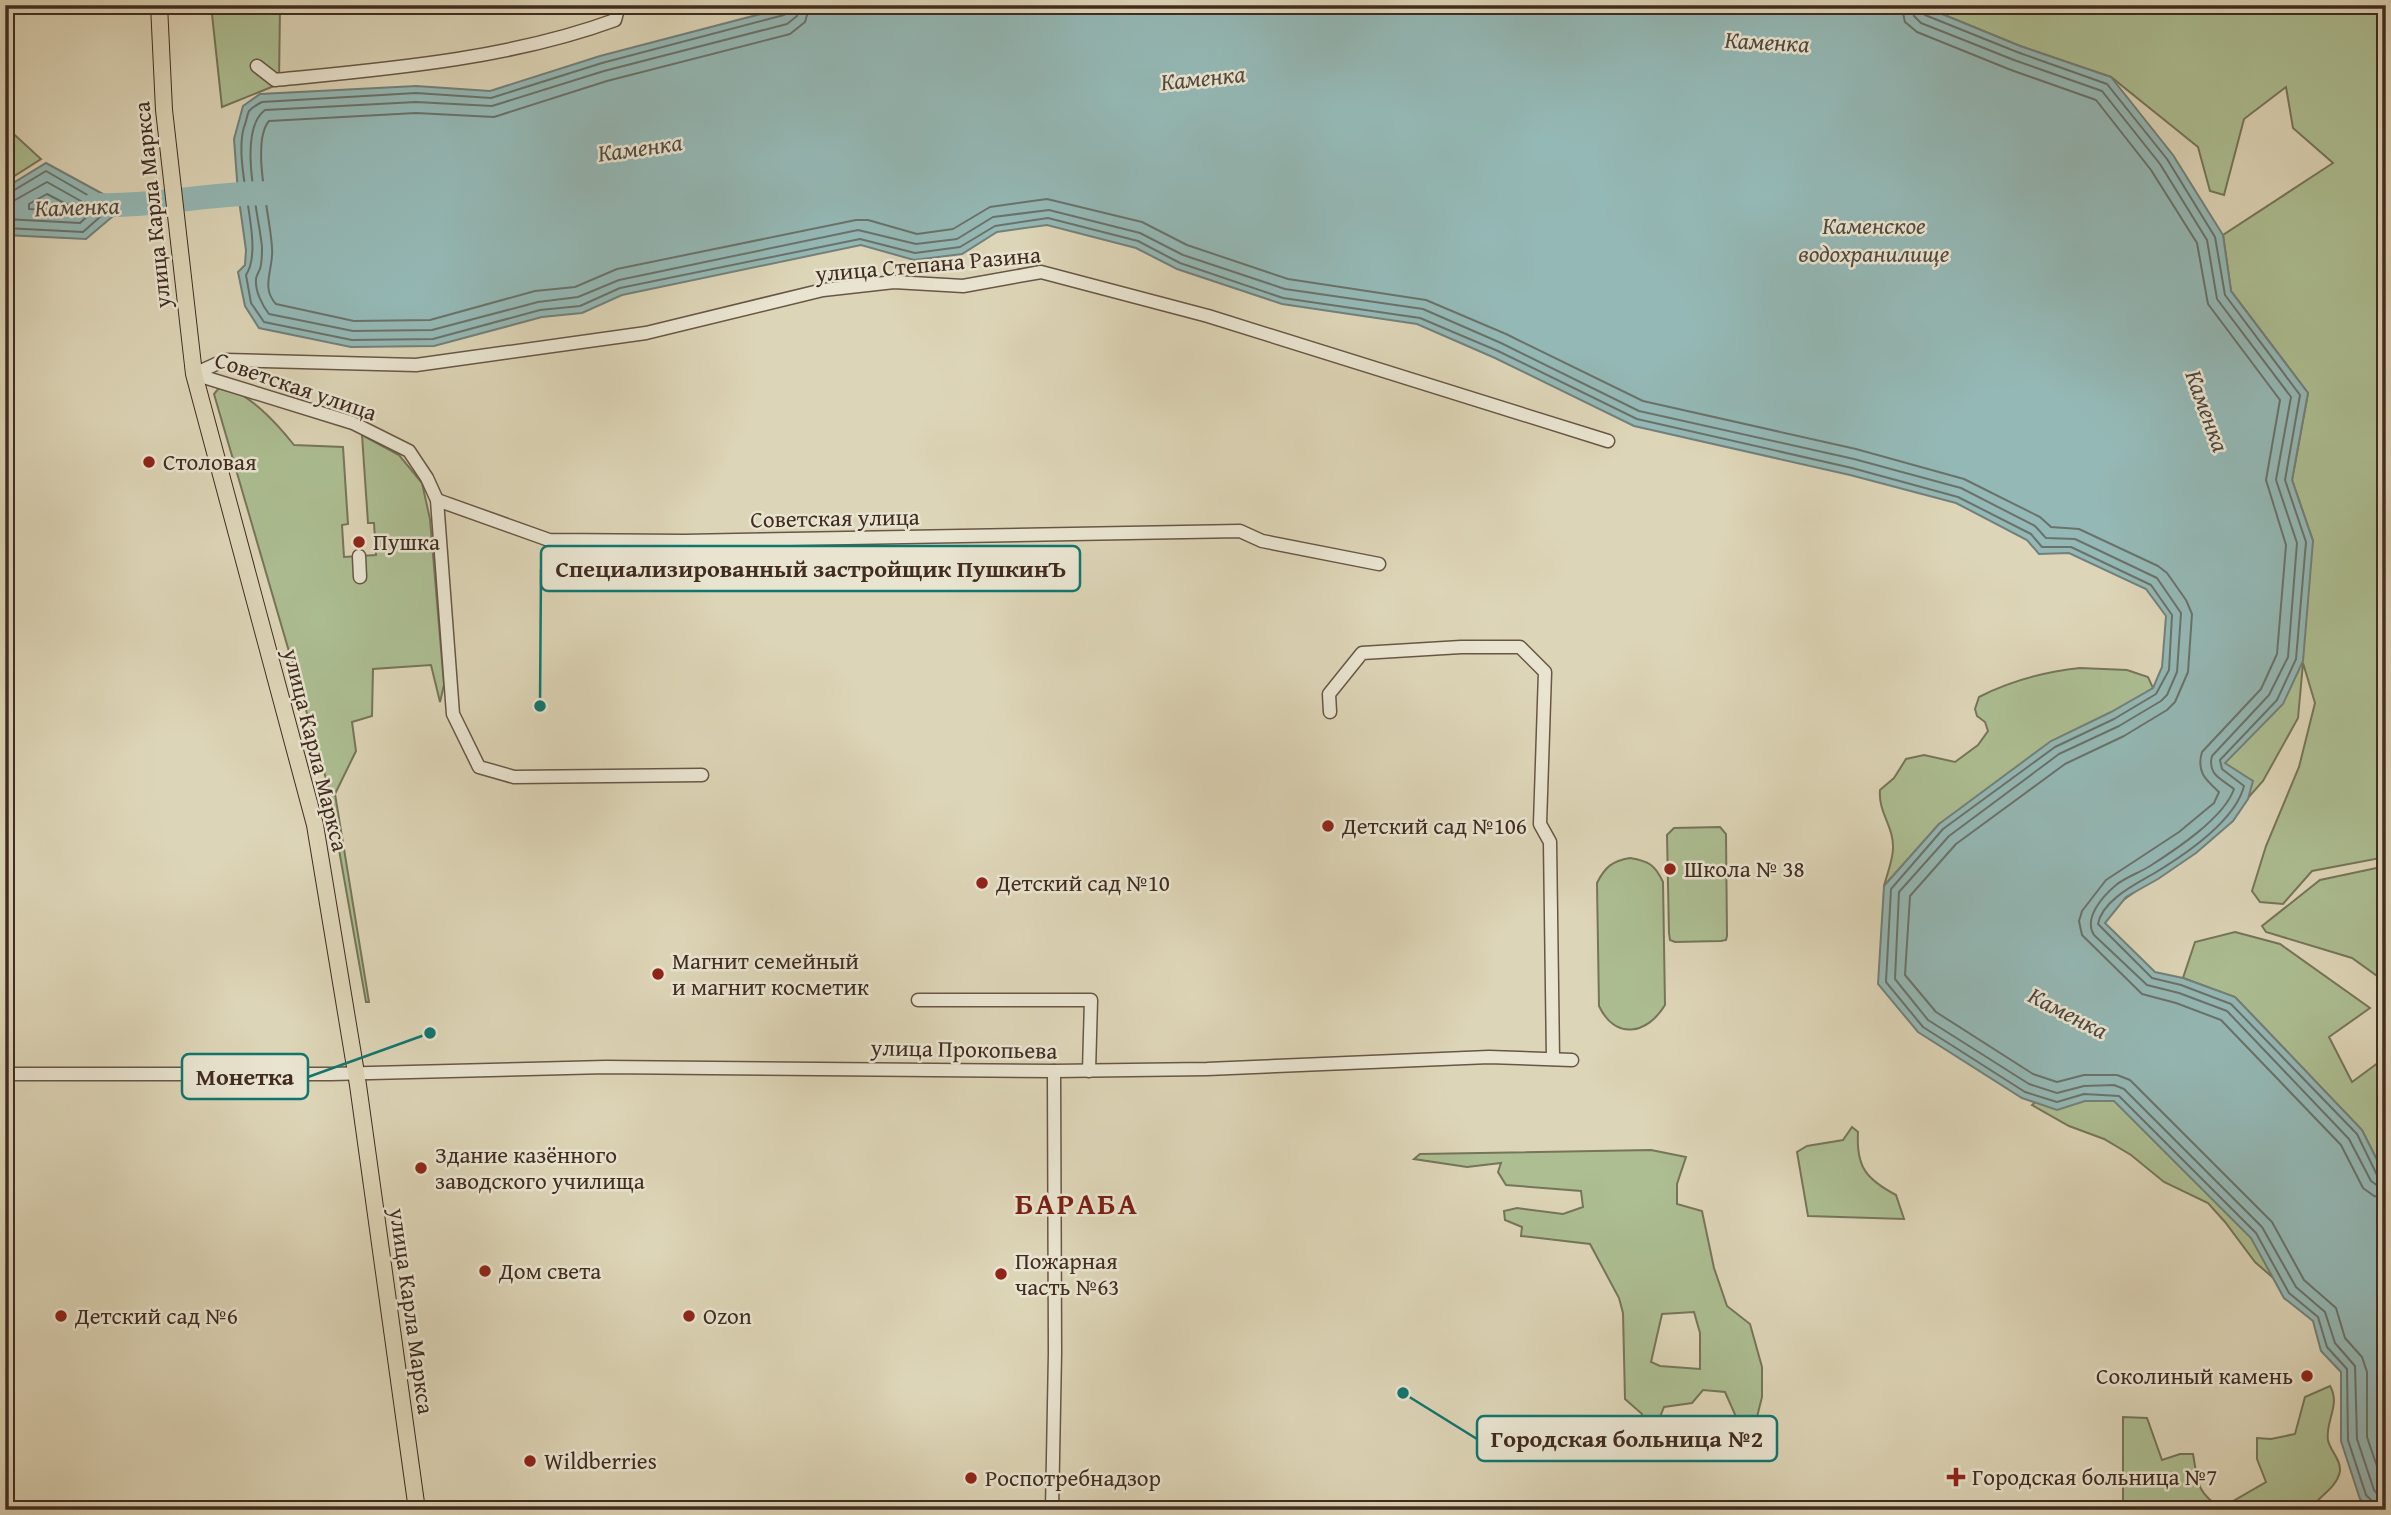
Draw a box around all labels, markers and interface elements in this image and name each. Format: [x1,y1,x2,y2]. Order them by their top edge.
water label: Каменка [1724,22,1810,61]
water label: Каменка [1159,56,1247,99]
street label: улица Карла Маркса [124,100,179,311]
water label: Каменка [595,124,684,171]
water label: Каменка [34,188,120,225]
water label: Каменское водохранилище [1799,208,1950,271]
street label: улица Степана Разина [813,237,1042,290]
street label: Советская улица [211,342,382,429]
water label: Каменка [2177,365,2238,457]
place label: Столовая [163,445,257,478]
marker: Столовая [141,454,157,470]
street label: Советская улица [750,500,920,535]
place label: Пушка [373,525,440,558]
marker: Пушка [351,534,367,550]
callout: Специализированный застройщик ПушкинЪ [541,546,1080,591]
text: Специализированный застройщик ПушкинЪ [556,551,1066,586]
street label: улица Карла Маркса [275,644,358,855]
place label: Детский сад №106 [1341,809,1527,842]
marker: Детский сад №106 [1320,818,1336,834]
place label: Школа № 38 [1684,852,1805,885]
marker: Школа № 38 [1662,861,1678,877]
place label: Детский сад №10 [995,866,1170,899]
marker: Детский сад №10 [974,875,990,891]
place label: Магнит семейный и магнит косметик [672,944,869,1003]
marker: Магнит семейный и магнит косметик [650,966,666,982]
water label: Каменка [2022,978,2114,1047]
street label: улица Прокопьева [869,1030,1058,1067]
callout: Монетка [182,1054,308,1099]
text: Монетка [196,1059,295,1094]
place label: Здание казённого заводского училища [435,1138,645,1197]
marker: Здание казённого заводского училища [413,1160,429,1176]
district label: БАРАБА [1015,1181,1139,1225]
street label: улица Карла Маркса [382,1205,443,1416]
place label: Пожарная часть №63 [1015,1244,1119,1303]
place label: Дом света [498,1254,601,1287]
marker: Дом света [477,1263,493,1279]
marker: Пожарная часть №63 [993,1266,1009,1282]
place label: Детский сад №6 [74,1299,238,1332]
place label: Ozon [703,1299,752,1332]
marker: Детский сад №6 [53,1308,69,1324]
marker: Ozon [681,1308,697,1324]
place label: Соколиный камень [2096,1359,2293,1392]
marker: Соколиный камень [2299,1368,2315,1384]
callout: Городская больница №2 [1477,1416,1777,1461]
text: Городская больница №2 [1491,1421,1763,1456]
place label: Wildberries [544,1444,657,1477]
marker: Wildberries [522,1453,538,1469]
place label: Городская больница №7 [1972,1460,2217,1493]
place label: Роспотребнадзор [985,1461,1161,1494]
marker: Городская больница №7 [1946,1467,1966,1487]
marker: Роспотребнадзор [963,1470,979,1486]

